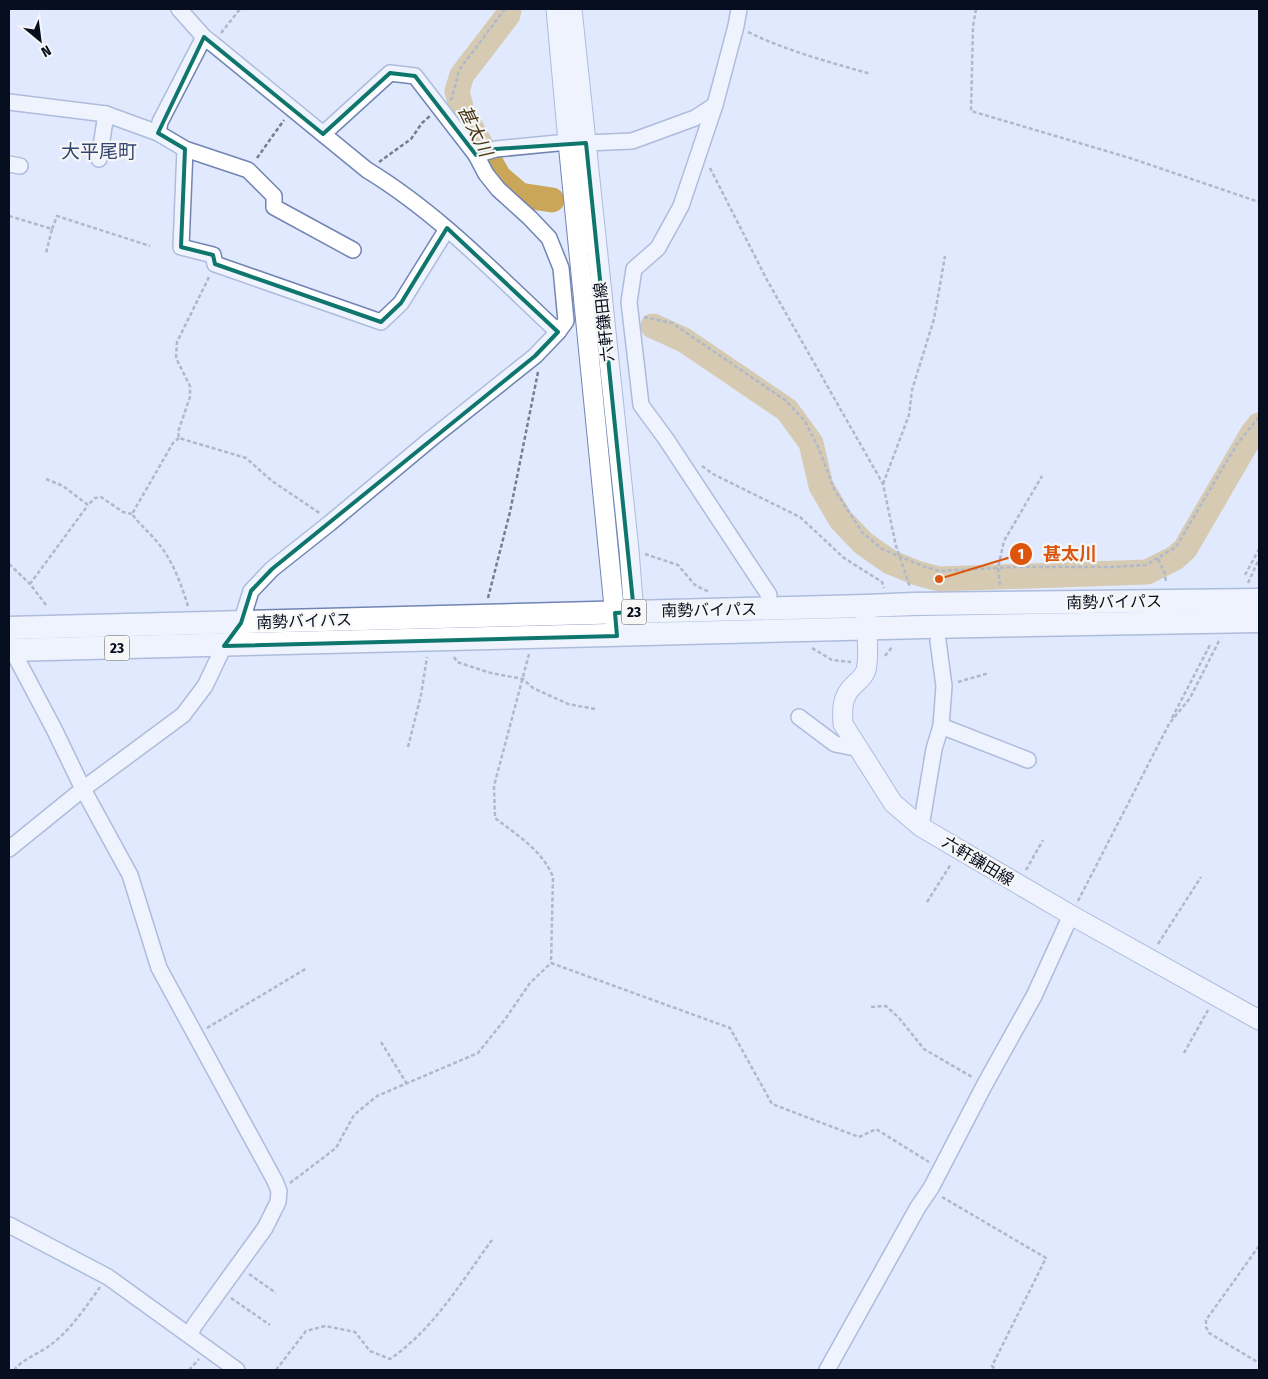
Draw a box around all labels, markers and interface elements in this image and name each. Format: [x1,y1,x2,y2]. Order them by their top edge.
north arrow [15,15,65,65]
text: N [38,41,54,60]
water label: 甚太川 [453,102,498,162]
district label: 大平尾町 [61,140,137,163]
street label: 六軒鎌田線 [590,281,618,363]
callout: 甚太川 [1008,537,1107,570]
text: 甚太川 [1043,543,1097,565]
text: 1 [1018,545,1024,563]
street label: 南勢バイパス [1066,592,1162,612]
road number: 23 [622,600,646,624]
street label: 南勢バイパス [661,600,757,620]
street label: 南勢バイパス [256,610,352,632]
road number: 23 [104,636,130,660]
street label: 六軒鎌田線 [939,832,1017,890]

